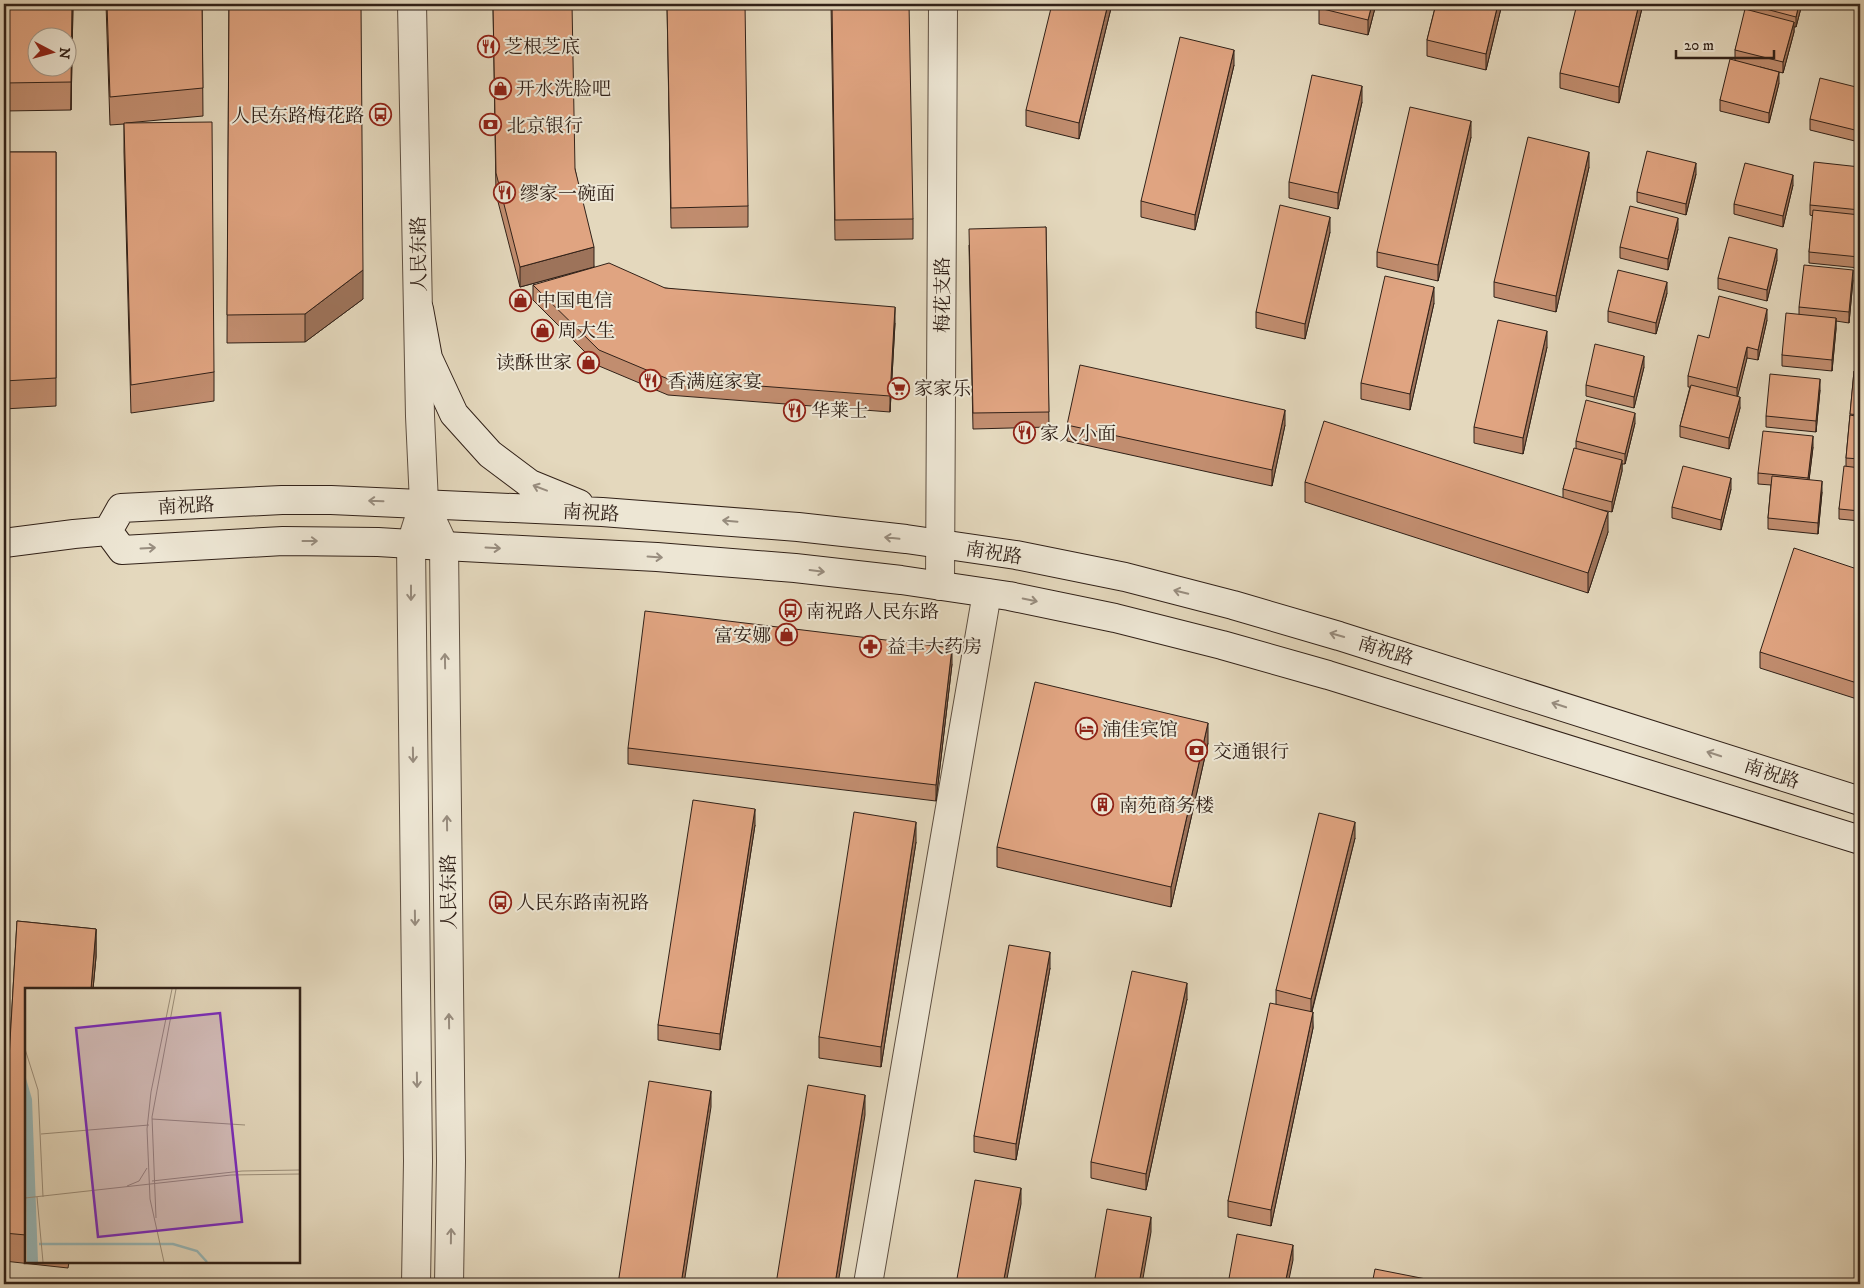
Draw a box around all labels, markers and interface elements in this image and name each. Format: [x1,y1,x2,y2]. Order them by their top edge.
north arrow [28,28,78,78]
scale bar [1676,28,1774,60]
restaurant icon: 芝根芝底 [476,34,500,58]
place label: 芝根芝底 [504,36,580,59]
text: 20 m [1684,36,1714,55]
text: N [54,47,73,60]
shop icon: 开水洗脸吧 [488,76,512,100]
place label: 开水洗脸吧 [516,78,611,101]
bus stop icon: 人民东路梅花路 [368,103,392,127]
place label: 人民东路梅花路 [231,105,364,128]
bank icon: 北京银行 [479,113,503,137]
place label: 北京银行 [507,115,583,138]
restaurant icon: 缪家一碗面 [492,181,516,205]
place label: 缪家一碗面 [520,183,615,206]
street label: 人民东路 [407,216,432,292]
street label: 梅花支路 [932,257,955,333]
shop icon: 中国电信 [509,288,533,312]
place label: 中国电信 [537,290,613,313]
shop icon: 周大生 [530,318,554,342]
place label: 周大生 [558,320,615,343]
shop icon: 读酥世家 [576,350,600,374]
place label: 读酥世家 [496,352,572,375]
restaurant icon: 香满庭家宴 [639,369,663,393]
place label: 香满庭家宴 [667,371,762,394]
supermarket icon: 家家乐 [886,376,910,400]
place label: 家家乐 [914,378,971,401]
restaurant icon: 华莱士 [783,398,807,422]
place label: 华莱士 [811,400,868,423]
restaurant icon: 家人小面 [1012,421,1036,445]
place label: 家人小面 [1040,423,1116,446]
one-way arrow [533,483,548,492]
street label: 南祝路 [157,494,215,519]
one-way arrow [368,496,384,506]
street label: 南祝路 [562,501,620,526]
one-way arrow [723,517,739,526]
one-way arrow [884,533,900,543]
one-way arrow [302,536,318,546]
street label: 南祝路 [964,538,1024,569]
one-way arrow [139,544,155,553]
one-way arrow [484,544,500,553]
one-way arrow [647,552,663,561]
one-way arrow [808,566,824,576]
one-way arrow [406,584,416,600]
one-way arrow [1173,586,1189,596]
one-way arrow [1021,596,1037,605]
bus stop icon: 南祝路人民东路 [778,599,802,623]
place label: 南祝路人民东路 [806,601,939,624]
shop icon: 富安娜 [775,623,799,647]
place label: 富安娜 [714,625,771,648]
one-way arrow [1329,630,1345,640]
street label: 南祝路 [1355,632,1416,671]
pharmacy icon: 益丰大药房 [859,634,883,658]
place label: 益丰大药房 [887,636,982,659]
one-way arrow [440,653,450,669]
one-way arrow [1551,699,1567,709]
hotel icon: 浦佳宾馆 [1074,717,1098,741]
place label: 浦佳宾馆 [1102,719,1178,742]
bank icon: 交通银行 [1185,739,1209,763]
place label: 交通银行 [1213,741,1289,764]
one-way arrow [408,746,418,763]
one-way arrow [1706,749,1722,758]
street label: 南祝路 [1741,755,1802,794]
building icon: 南苑商务楼 [1091,793,1115,817]
place label: 南苑商务楼 [1119,795,1214,818]
one-way arrow [442,815,452,832]
street label: 人民东路 [437,854,462,930]
bus stop icon: 人民东路南祝路 [488,890,512,914]
place label: 人民东路南祝路 [516,892,649,915]
one-way arrow [410,909,420,925]
inset map [25,988,300,1263]
one-way arrow [444,1013,454,1029]
one-way arrow [412,1072,422,1088]
one-way arrow [446,1228,456,1244]

